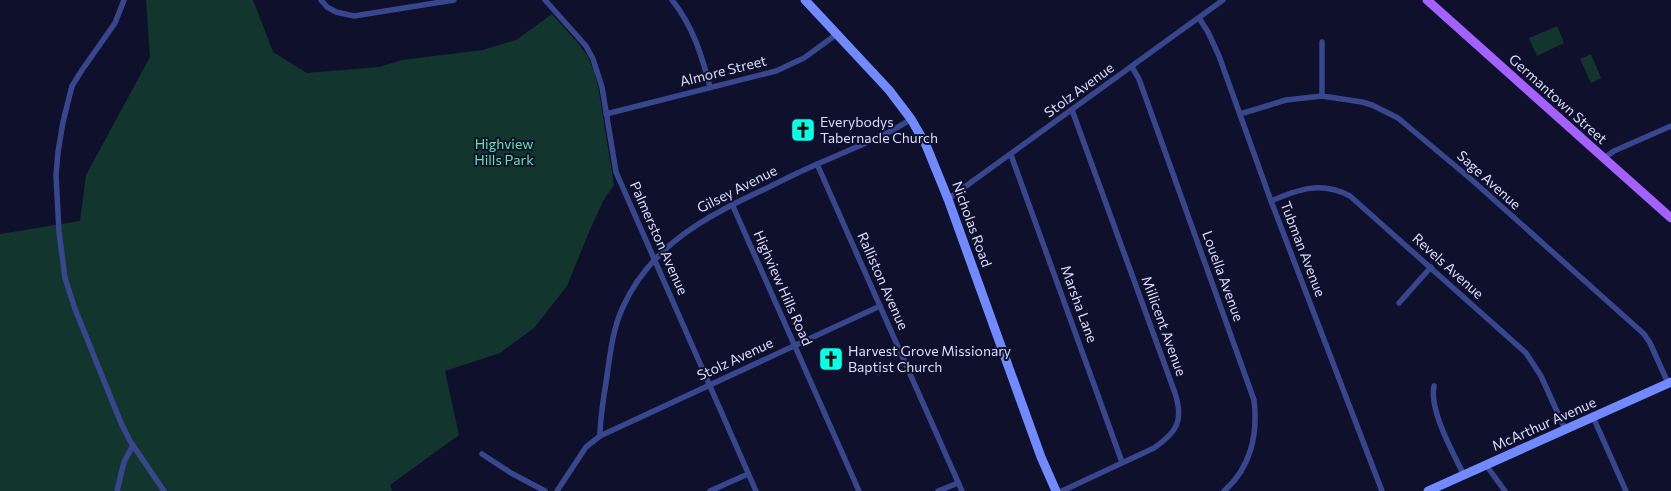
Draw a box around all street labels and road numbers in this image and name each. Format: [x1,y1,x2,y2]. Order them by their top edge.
street label: Germantown Street [1506,50,1611,147]
street label: Almore Street [678,51,768,90]
street label: Stolz Avenue [1041,59,1117,121]
street label: Sage Avenue [1454,147,1525,213]
street label: Gilsey Avenue [694,161,780,216]
street label: Palmerston Avenue [627,178,692,297]
street label: Nicholas Road [949,179,996,269]
street label: Tubman Avenue [1277,199,1329,299]
street label: Highview Hills Road [750,228,817,348]
street label: Louella Avenue [1199,228,1248,324]
street label: Ralliston Avenue [854,229,913,332]
street label: Revels Avenue [1409,229,1487,302]
street label: Marsha Lane [1058,263,1101,345]
street label: Millicent Avenue [1139,274,1190,378]
street label: Stolz Avenue [694,334,776,384]
street label: McArthur Avenue [1489,393,1598,454]

